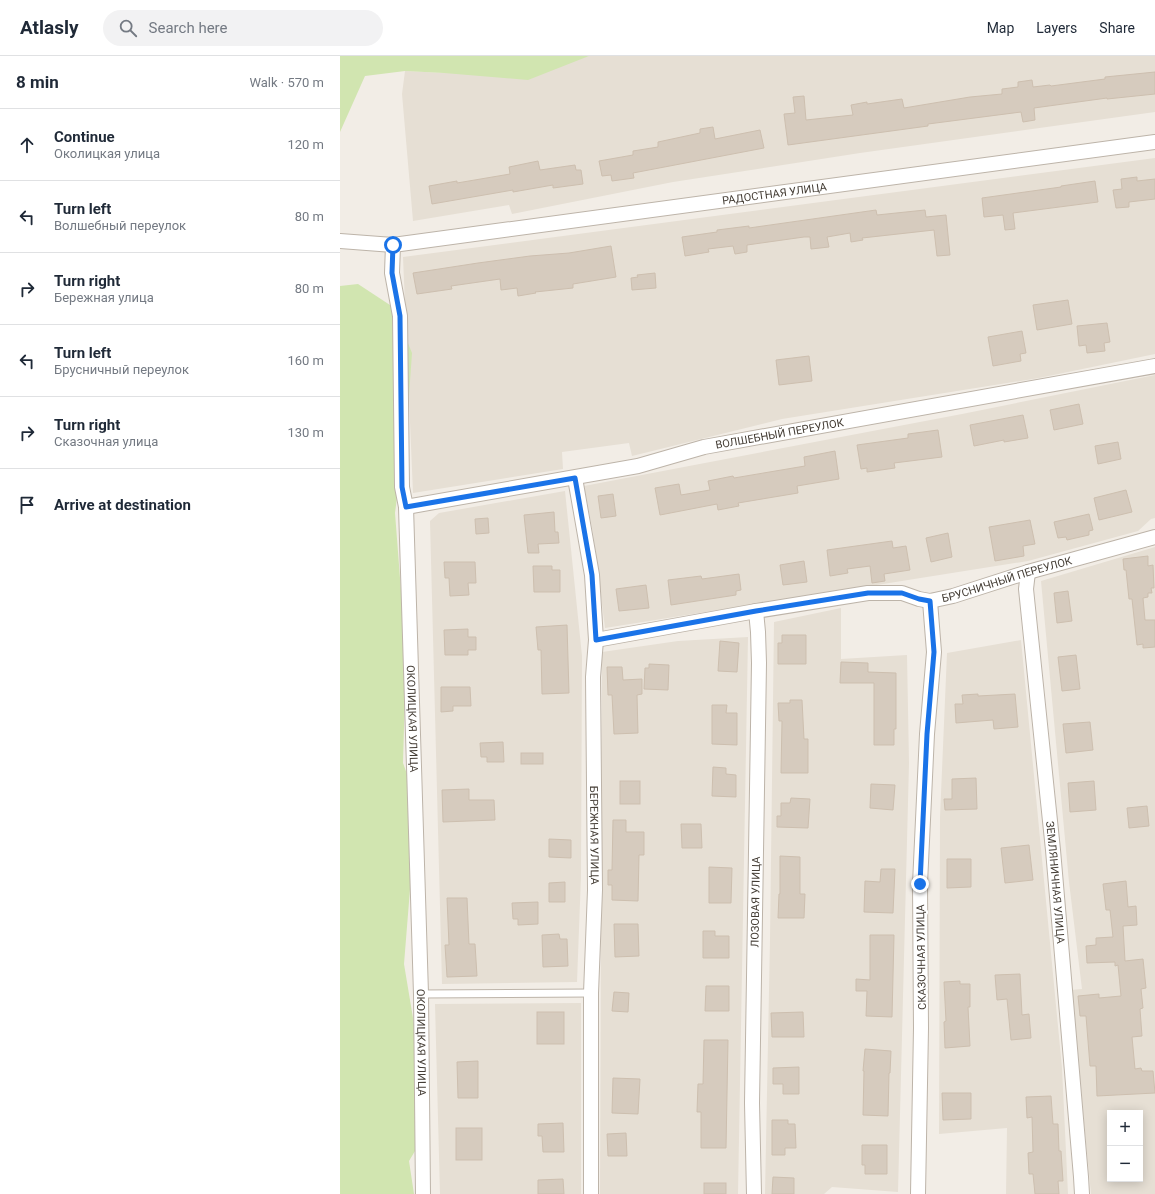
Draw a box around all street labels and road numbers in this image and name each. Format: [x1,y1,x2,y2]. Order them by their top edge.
street label: РАДОСТНАЯ УЛИЦА [721,180,828,207]
street label: ВОЛШЕБНЫЙ ПЕРЕУЛОК [714,416,846,452]
street label: БРУСНИЧНЫЙ ПЕРЕУЛОК [941,554,1074,605]
street label: ОКОЛИЦКАЯ УЛИЦА [404,665,420,773]
street label: БЕРЕЖНАЯ УЛИЦА [587,786,601,886]
street label: ЗЕМЛЯНИЧНАЯ УЛИЦА [1043,821,1067,945]
street label: ЛОЗОВАЯ УЛИЦА [748,856,763,948]
street label: СКАЗОЧНАЯ УЛИЦА [914,903,929,1010]
street label: ОКОЛИЦКАЯ УЛИЦА [414,989,428,1097]

